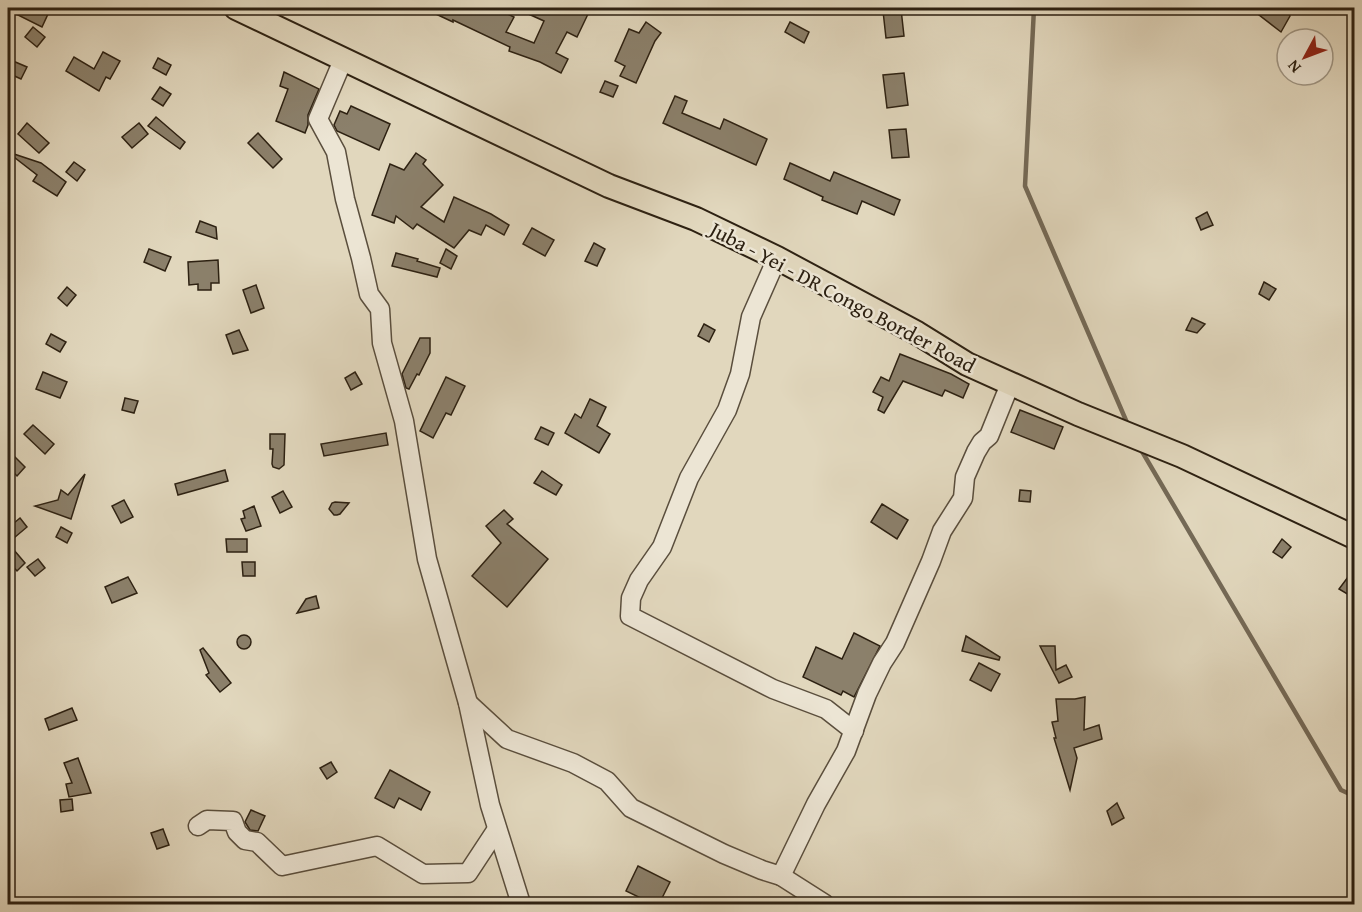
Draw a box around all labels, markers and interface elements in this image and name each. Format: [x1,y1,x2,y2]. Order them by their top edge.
north arrow [1275,27,1335,87]
text: N [1281,55,1306,79]
street label: Juba - Yei - DR Congo Border Road [702,212,982,381]

